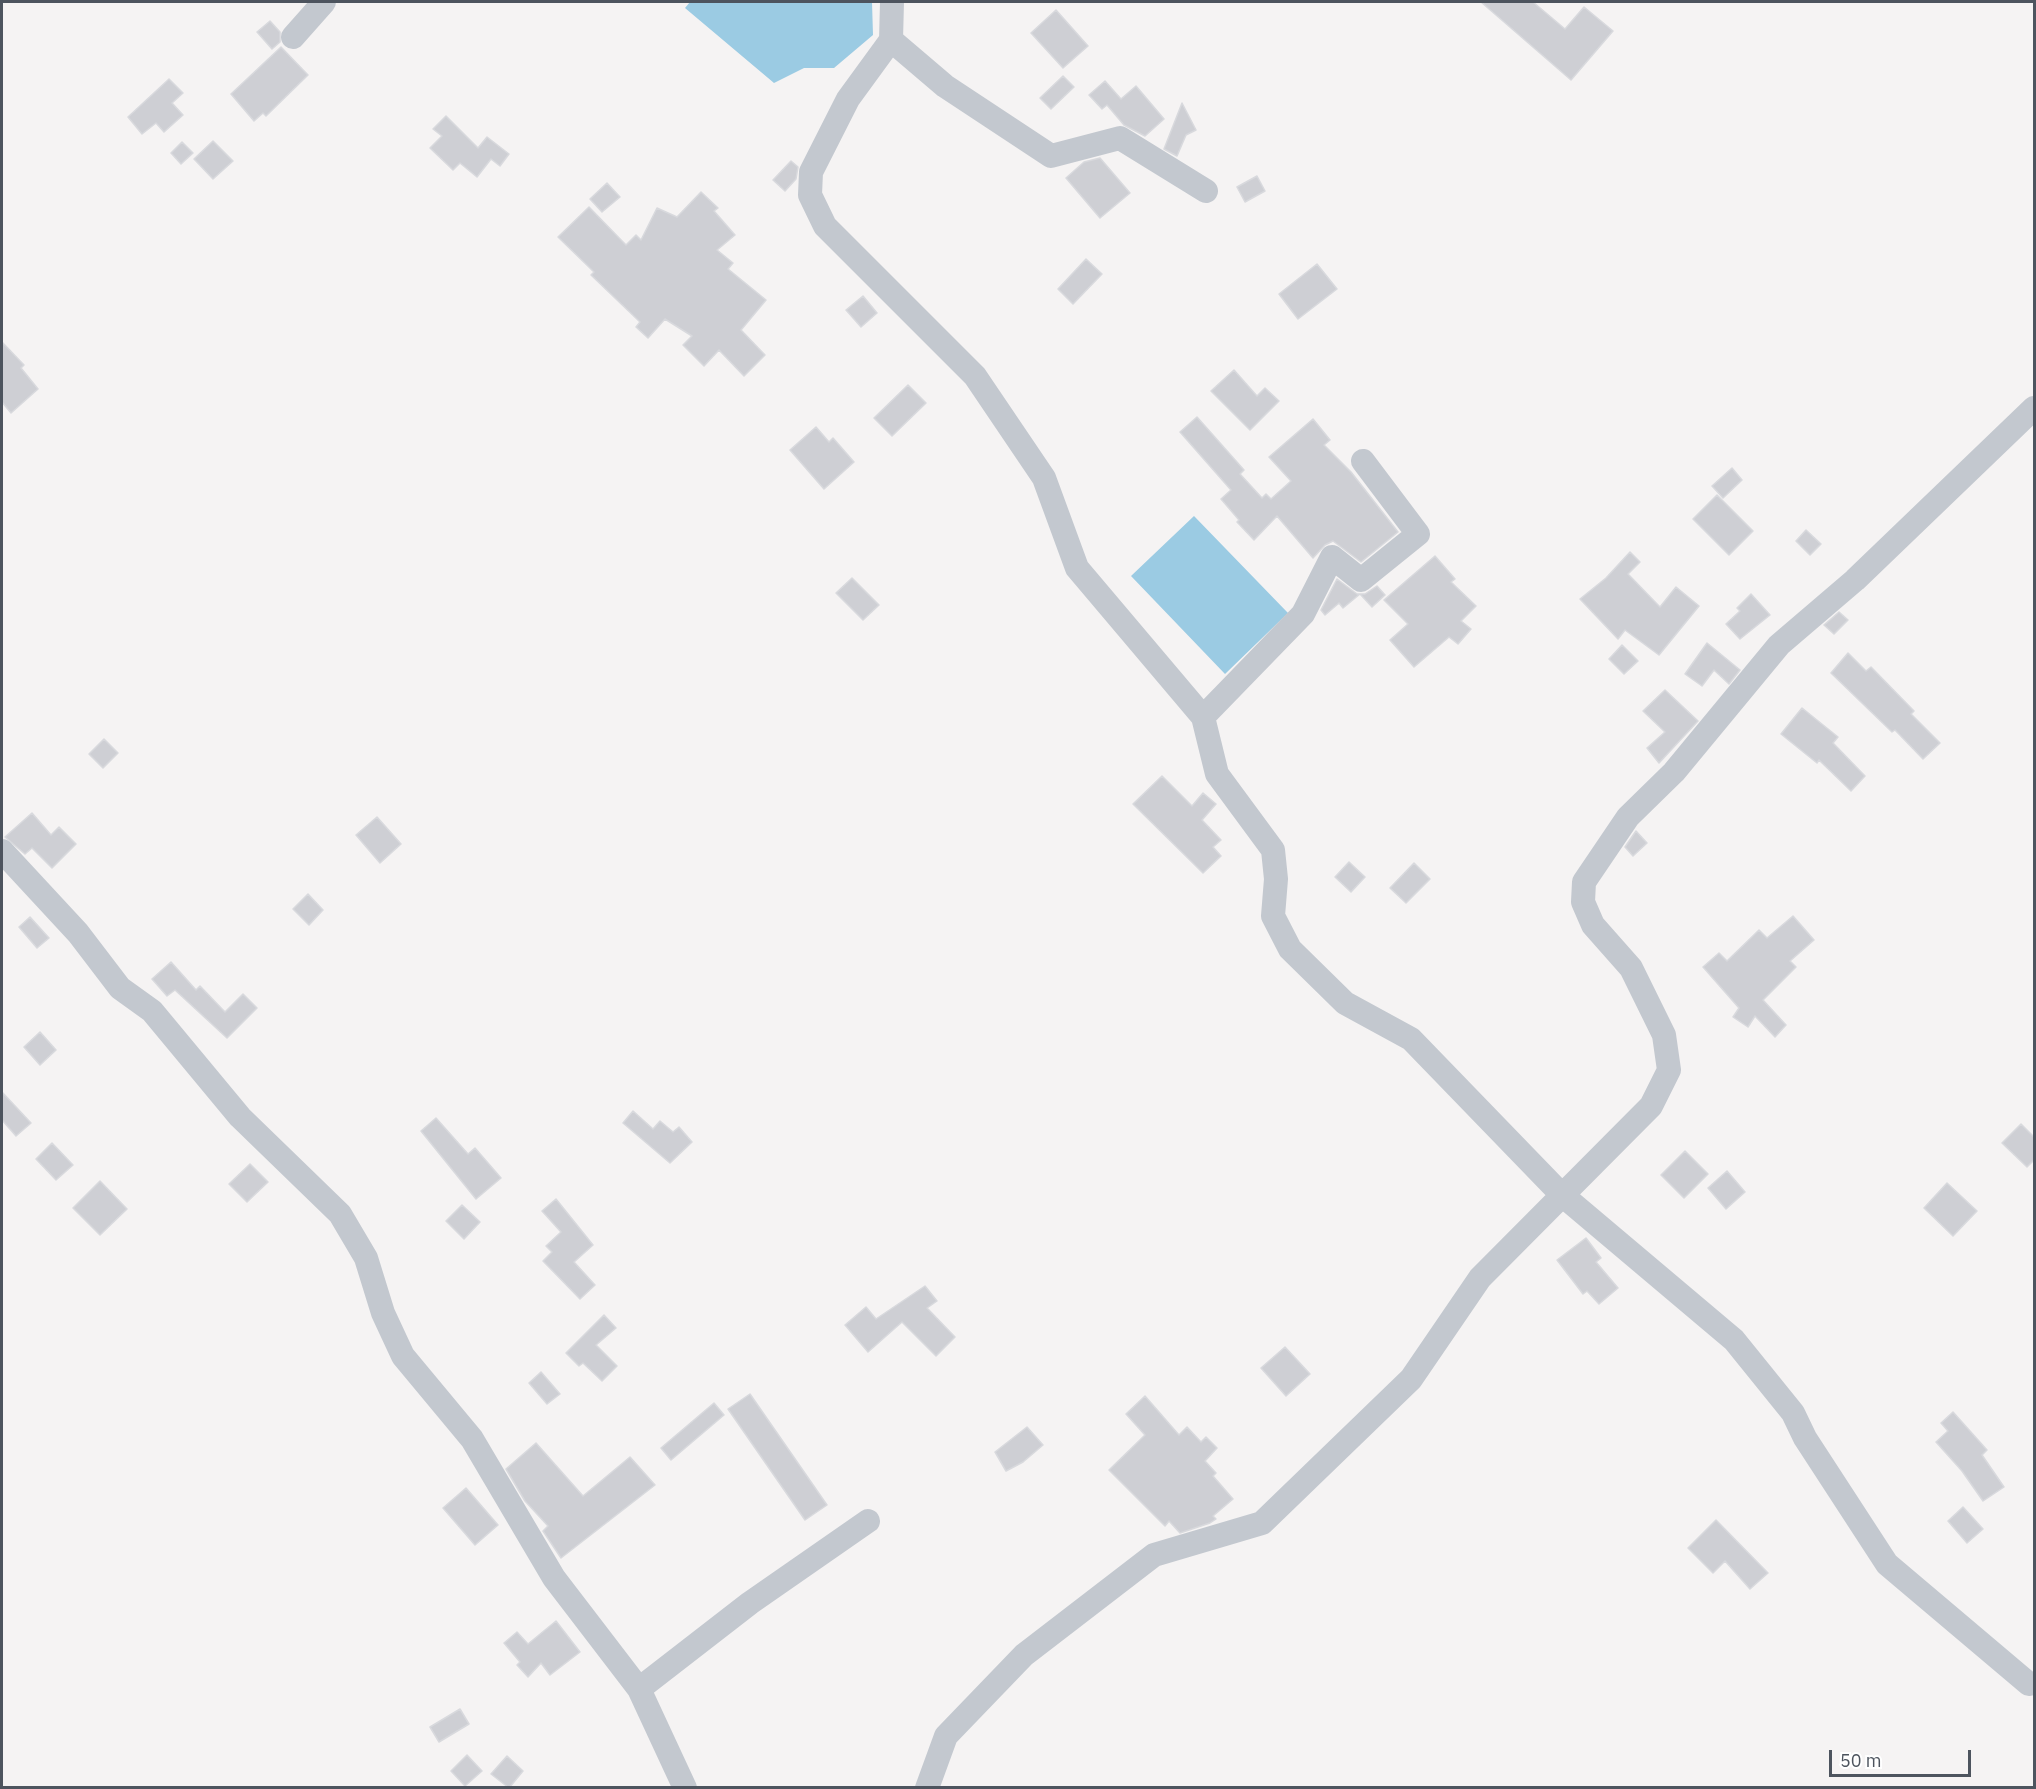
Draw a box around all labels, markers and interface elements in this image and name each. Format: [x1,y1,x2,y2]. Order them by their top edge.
scale bar [1832,1738,1974,1776]
text: 50 m [1840,1749,1882,1772]

